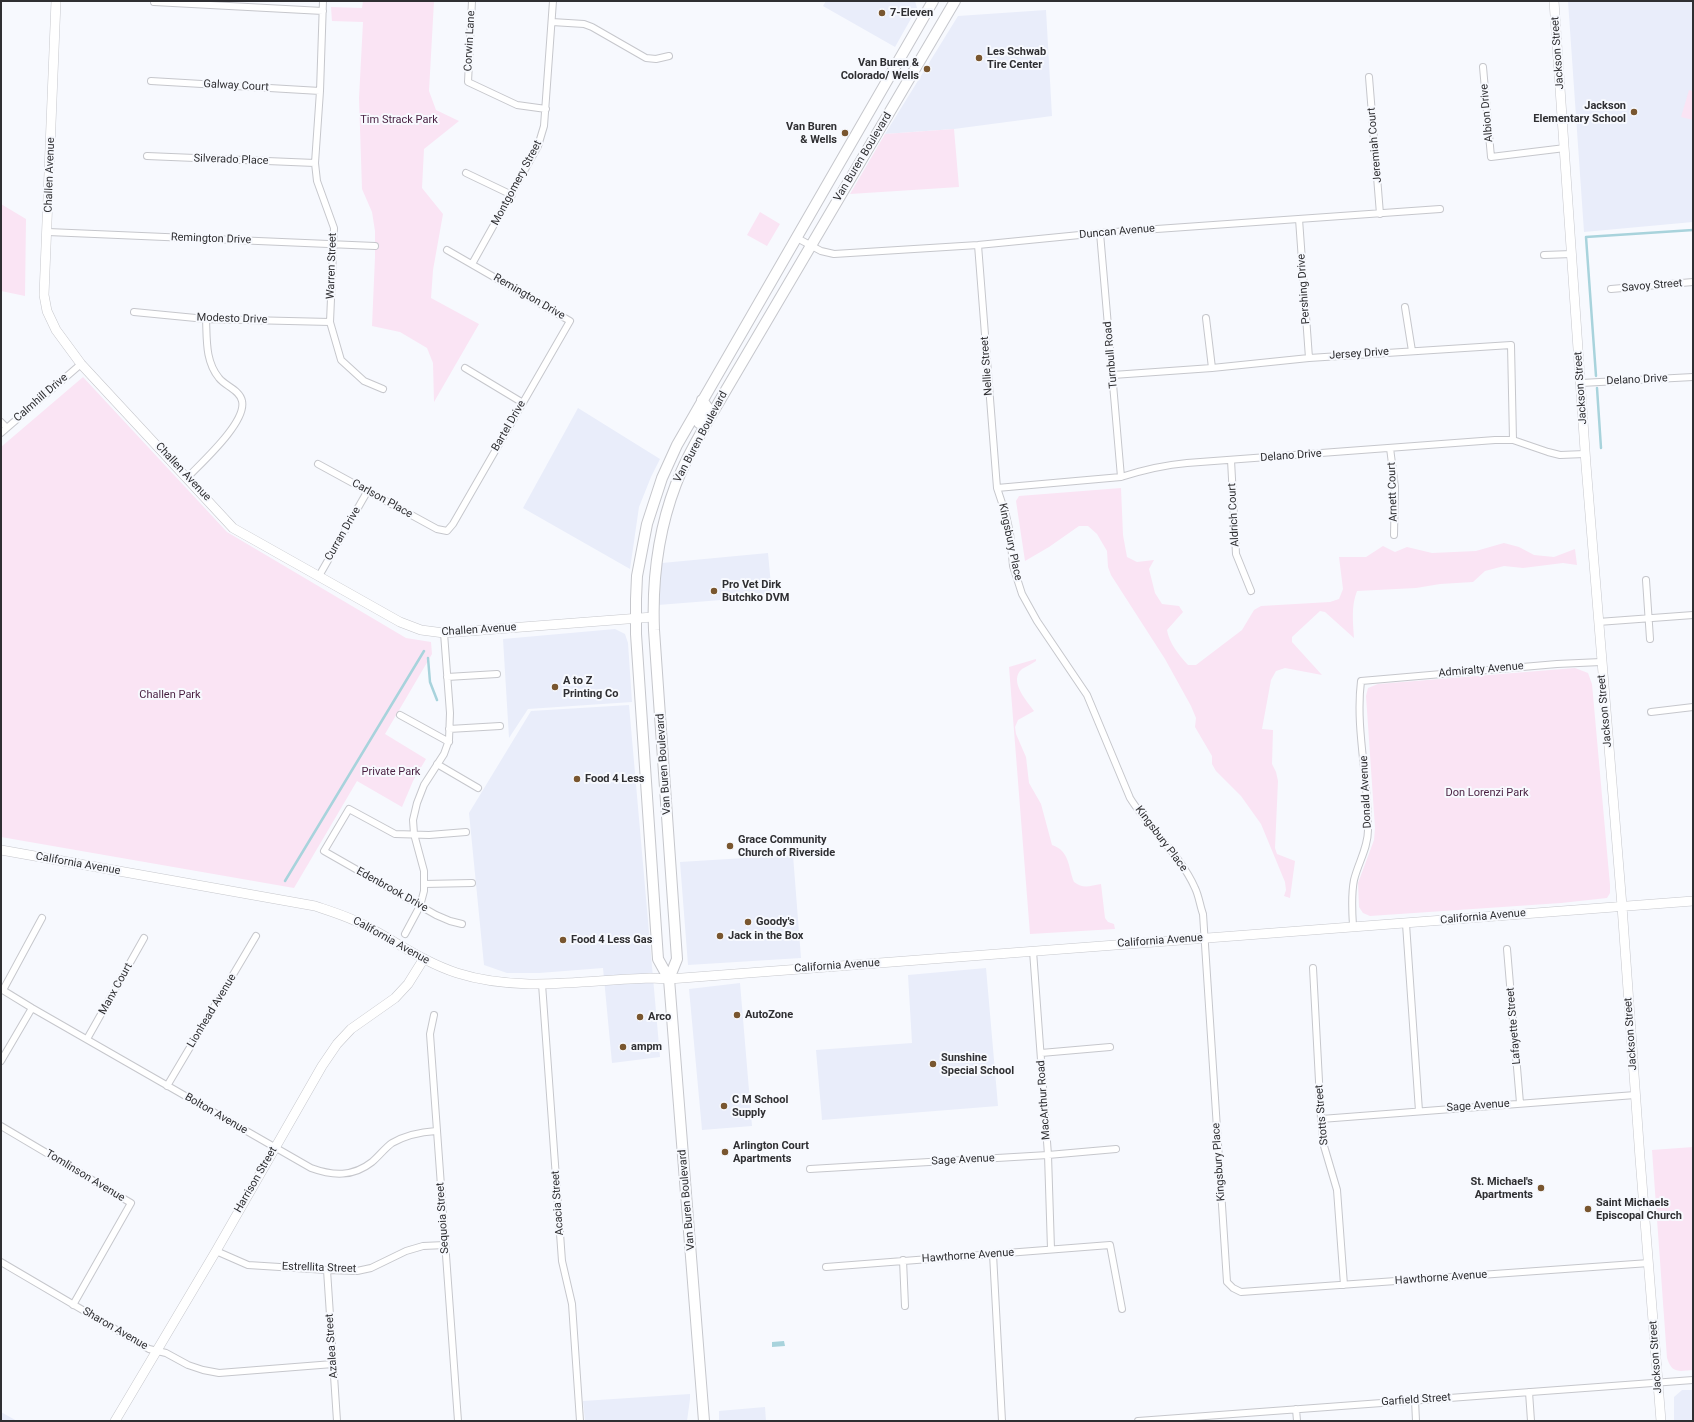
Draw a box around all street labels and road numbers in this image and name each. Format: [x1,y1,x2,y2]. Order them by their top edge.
street label: Corwin Lane [462,10,478,72]
street label: Jackson Street [1549,16,1567,90]
street label: Galway Court [203,78,269,94]
street label: Albion Drive [1478,83,1496,143]
street label: Jeremiah Court [1365,107,1385,183]
street label: Van Buren Boulevard [831,110,895,204]
street label: Challen Avenue [42,137,58,213]
street label: Montgomery Street [489,138,545,228]
street label: Silverado Place [193,152,269,168]
street label: Duncan Avenue [1079,222,1155,242]
street label: Remington Drive [171,231,251,247]
street label: Warren Street [324,233,340,299]
street label: Pershing Drive [1295,253,1313,325]
street label: Remington Drive [491,271,567,323]
street label: Savoy Street [1621,277,1683,295]
street label: Modesto Drive [196,311,268,327]
street label: Turnbull Road [1101,321,1121,389]
street label: Nellie Street [978,336,996,396]
street label: Jersey Drive [1329,345,1389,363]
street label: Jackson Street [1572,351,1590,425]
street label: Calmhill Drive [11,371,71,425]
street label: Delano Drive [1606,372,1668,388]
street label: Van Buren Boulevard [671,389,731,485]
street label: Bartel Drive [489,398,529,454]
street label: Challen Avenue [153,440,213,504]
street label: Delano Drive [1260,447,1322,465]
street label: Arnett Court [1385,462,1401,522]
street label: Carlson Place [349,477,415,521]
street label: Aldrich Court [1226,483,1242,547]
street label: Kingsbury Place [995,502,1025,582]
street label: Curran Drive [322,505,364,563]
street label: Challen Avenue [441,621,517,639]
street label: Admiralty Avenue [1438,660,1524,680]
street label: Jackson Street [1595,674,1615,748]
street label: Van Buren Boulevard [654,713,674,815]
street label: Donald Avenue [1357,755,1375,829]
street label: Kingsbury Place [1132,804,1190,874]
street label: California Avenue [35,850,121,878]
street label: Edenbrook Drive [354,865,430,915]
street label: California Avenue [1440,907,1526,927]
street label: California Avenue [350,914,432,968]
street label: California Avenue [1117,931,1203,951]
street label: California Avenue [794,956,880,976]
street label: Manx Court [96,961,136,1017]
street label: Lionhead Avenue [185,972,239,1050]
street label: Lafayette Street [1504,987,1524,1065]
street label: Jackson Street [1622,997,1640,1071]
street label: MacArthur Road [1035,1060,1053,1140]
street label: Stotts Street [1313,1084,1331,1146]
street label: Bolton Avenue [182,1091,250,1137]
street label: Sage Avenue [1446,1097,1510,1115]
street label: Kingsbury Place [1210,1122,1228,1202]
street label: Harrison Street [232,1145,280,1215]
street label: Tomlinson Avenue [43,1147,127,1205]
street label: Van Buren Boulevard [676,1149,698,1251]
street label: Sage Avenue [931,1152,995,1168]
street label: Acacia Street [549,1170,567,1236]
street label: Sequoia Street [434,1182,452,1254]
street label: Hawthorne Avenue [921,1246,1015,1266]
street label: Estrellita Street [282,1260,356,1276]
street label: Hawthorne Avenue [1394,1268,1488,1288]
street label: Sharon Avenue [80,1305,150,1353]
street label: Azalea Street [323,1313,341,1379]
street label: Jackson Street [1647,1320,1665,1394]
street label: Garfield Street [1381,1391,1451,1409]

